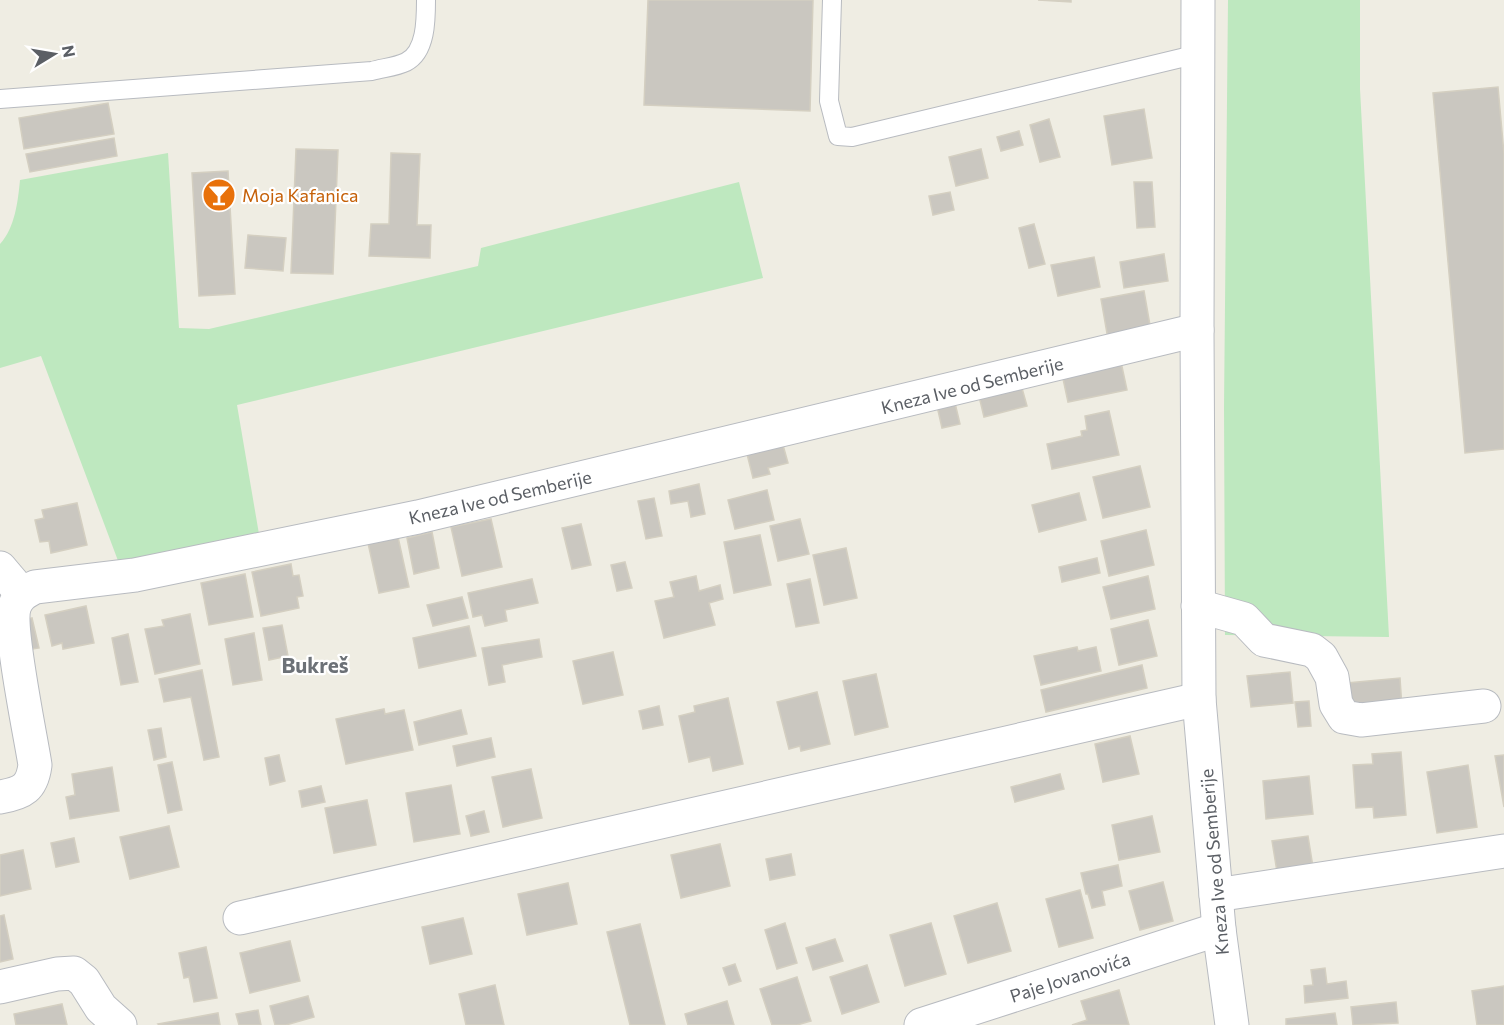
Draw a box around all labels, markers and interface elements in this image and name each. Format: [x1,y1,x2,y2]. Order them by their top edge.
north arrow [24,24,84,84]
text: N [59,43,80,59]
bar icon: Moja Kafanica [201,177,237,213]
place label: Moja Kafanica [242,184,358,206]
street label: Kneza Ive od Semberije [879,352,1065,418]
street label: Kneza Ive od Semberije [406,465,594,529]
district label: Bukreš [281,652,349,677]
street label: Kneza Ive od Semberije [1195,768,1233,956]
street label: Paje Jovanovića [1007,947,1133,1007]

